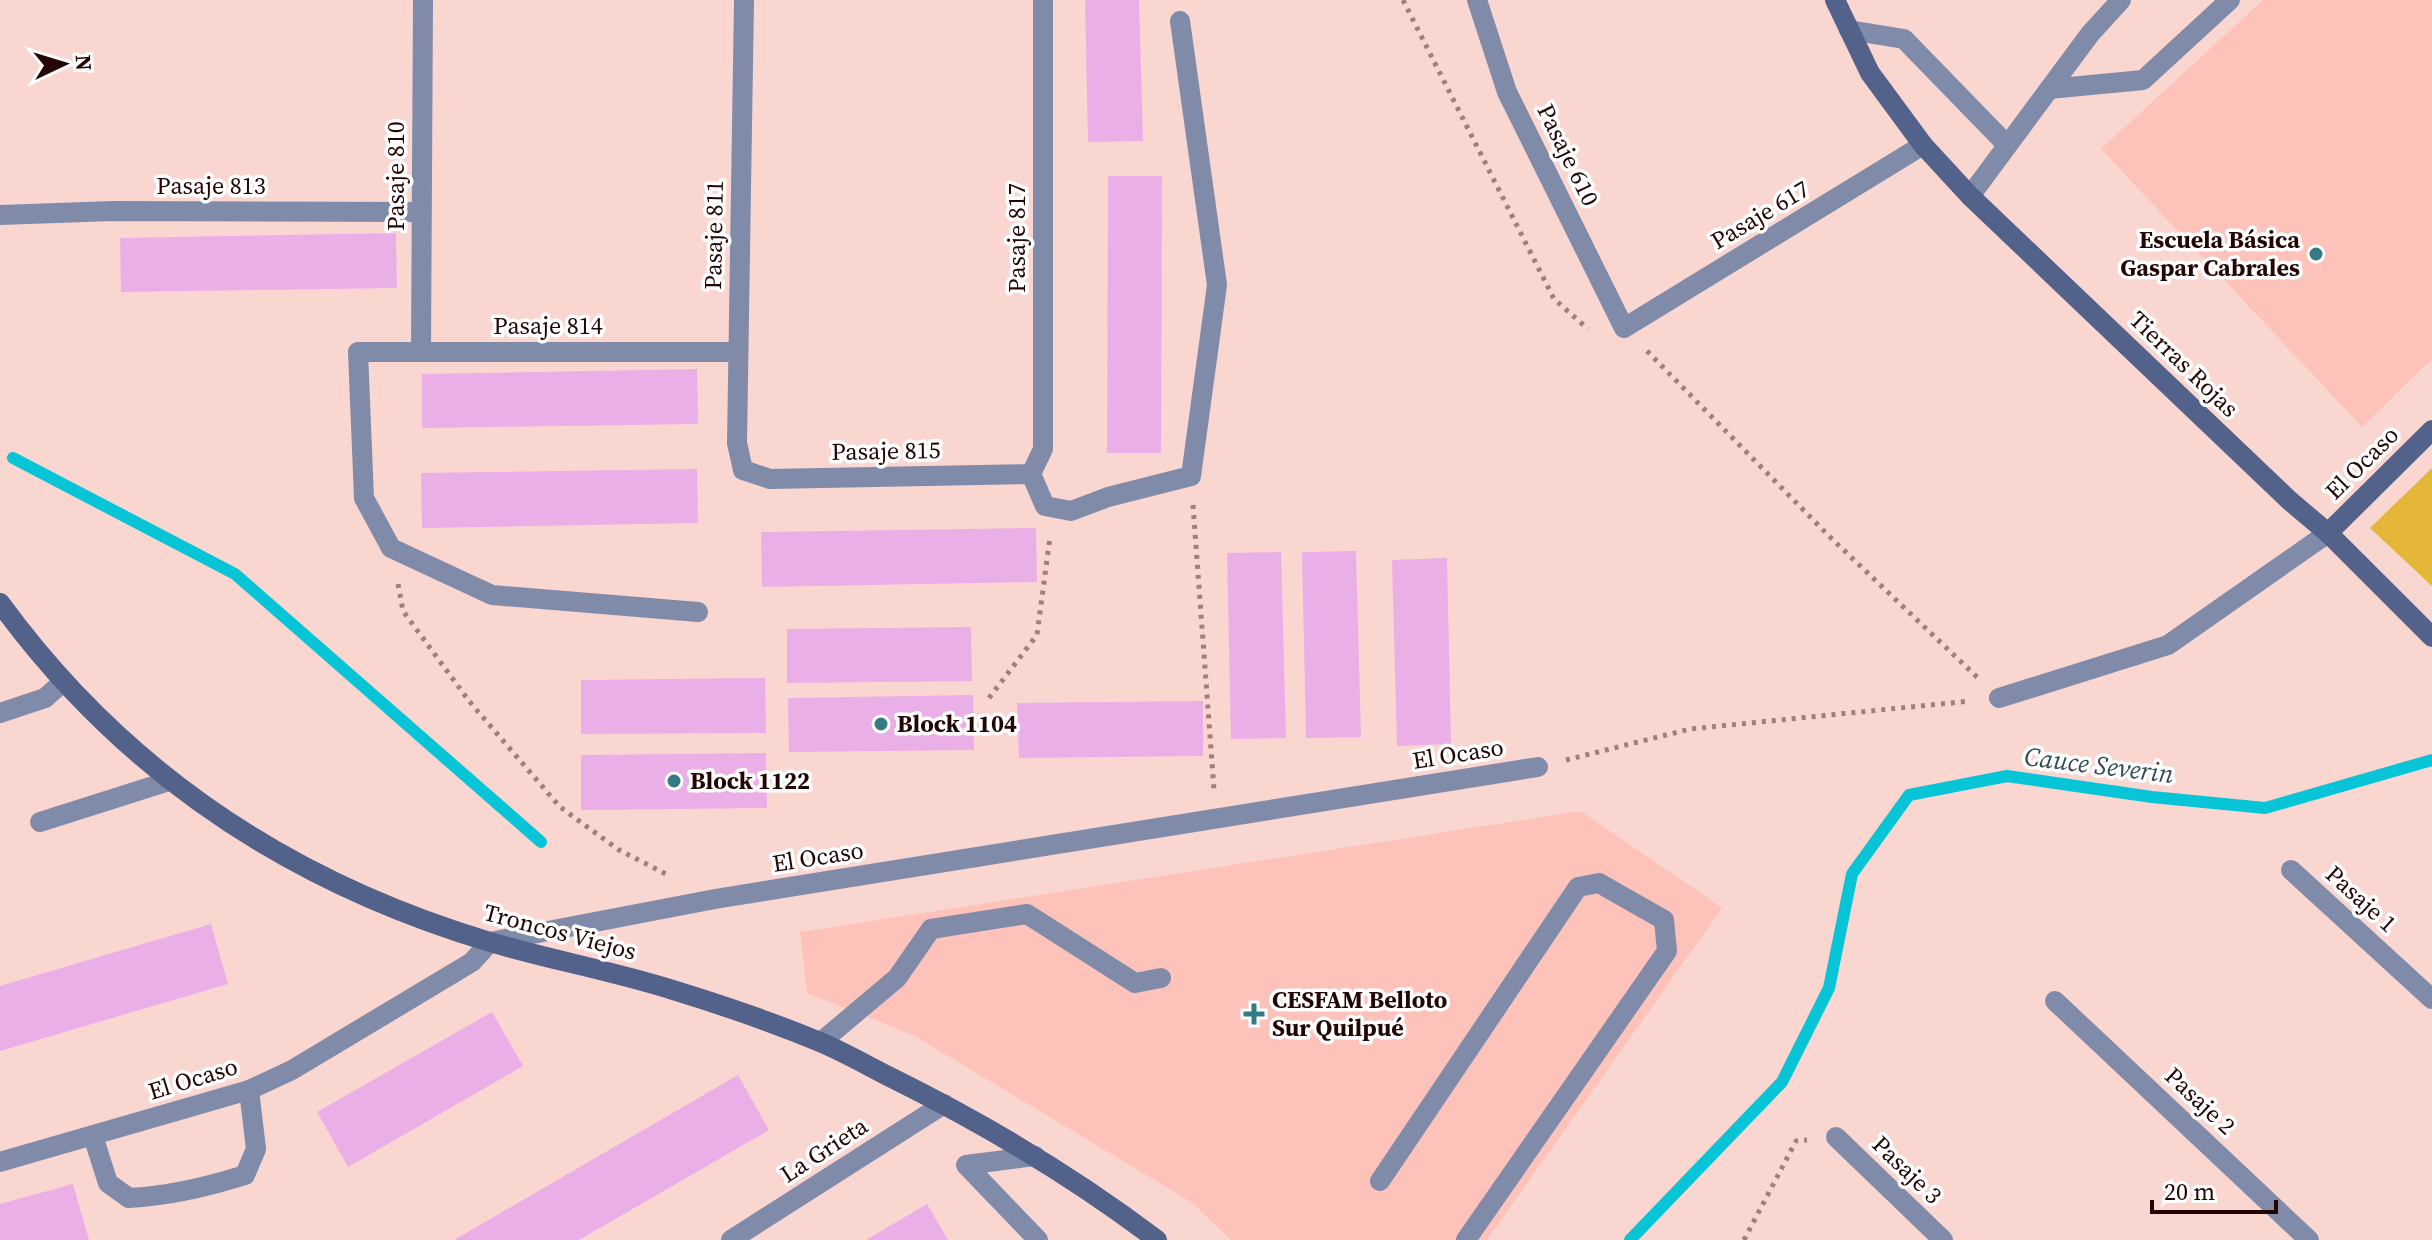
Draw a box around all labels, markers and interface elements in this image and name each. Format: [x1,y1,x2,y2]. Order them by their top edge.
north arrow [24,24,104,104]
text: N [68,54,99,72]
street label: Pasaje 610 [1530,98,1607,211]
street label: Pasaje 810 [379,121,412,231]
street label: Pasaje 813 [156,169,266,202]
street label: Pasaje 617 [1704,172,1815,257]
street label: Pasaje 811 [696,180,731,290]
street label: Pasaje 817 [1000,183,1033,293]
place label: Escuela Básica Gaspar Cabrales [2120,223,2300,284]
marker: Escuela Básica Gaspar Cabrales [2307,245,2325,263]
street label: Tierras Rojas [2123,303,2246,424]
street label: Pasaje 814 [493,309,603,342]
street label: El Ocaso [2318,419,2406,507]
street label: Pasaje 815 [831,433,941,468]
place label: Block 1104 [897,707,1017,740]
marker: Block 1104 [872,715,890,733]
street label: El Ocaso [1410,730,1506,777]
water label: Cauce Severin [2022,738,2176,792]
place label: Block 1122 [690,764,810,797]
marker: Block 1122 [665,772,683,790]
street label: El Ocaso [770,833,866,880]
street label: Pasaje 1 [2319,858,2404,939]
street label: Troncos Viejos [480,895,640,968]
place label: CESFAM Belloto Sur Quilpué [1272,983,1447,1044]
marker: CESFAM Belloto Sur Quilpué [1243,1003,1265,1025]
street label: El Ocaso [144,1049,242,1108]
street label: Pasaje 2 [2158,1059,2243,1142]
street label: La Grieta [774,1109,874,1190]
street label: Pasaje 3 [1865,1128,1950,1211]
scale bar [2152,1164,2276,1214]
text: 20 m [2164,1175,2215,1208]

